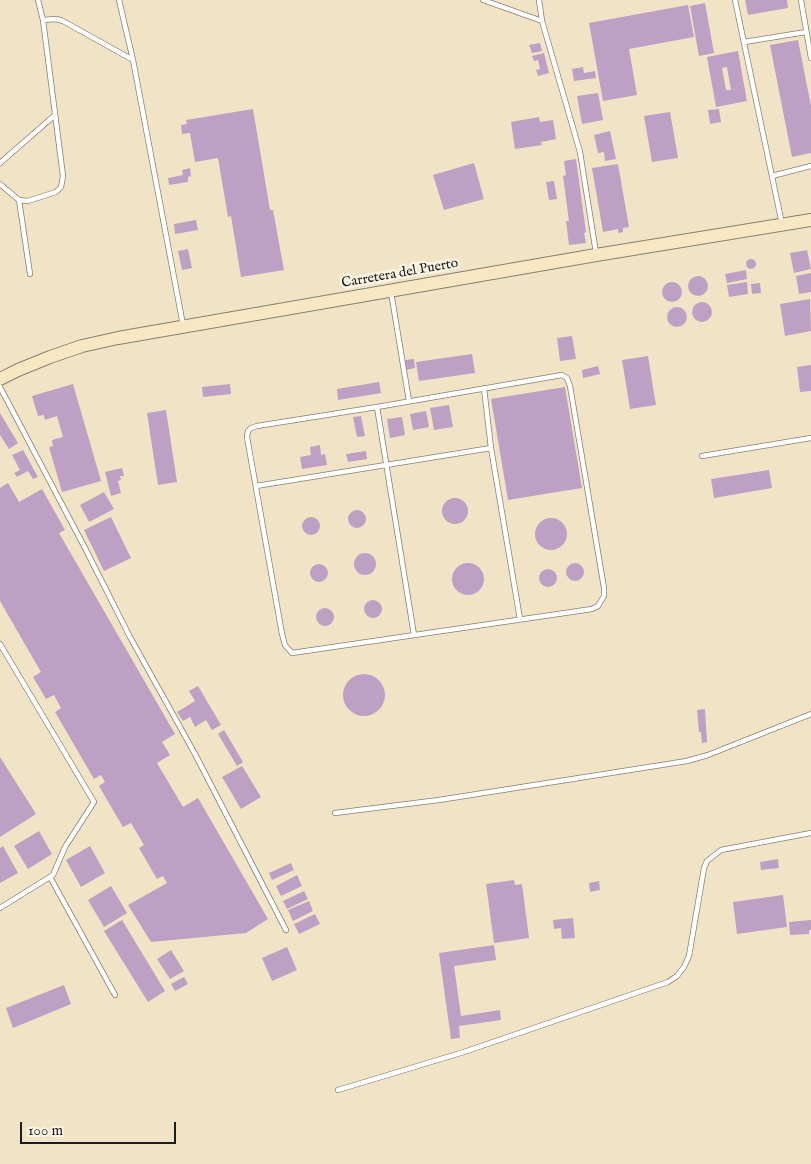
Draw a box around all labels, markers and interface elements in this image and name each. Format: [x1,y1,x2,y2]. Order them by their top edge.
street label: Carretera del Puerto [340,255,460,293]
scale bar [22,1112,179,1144]
text: 100 m [28,1121,63,1140]

